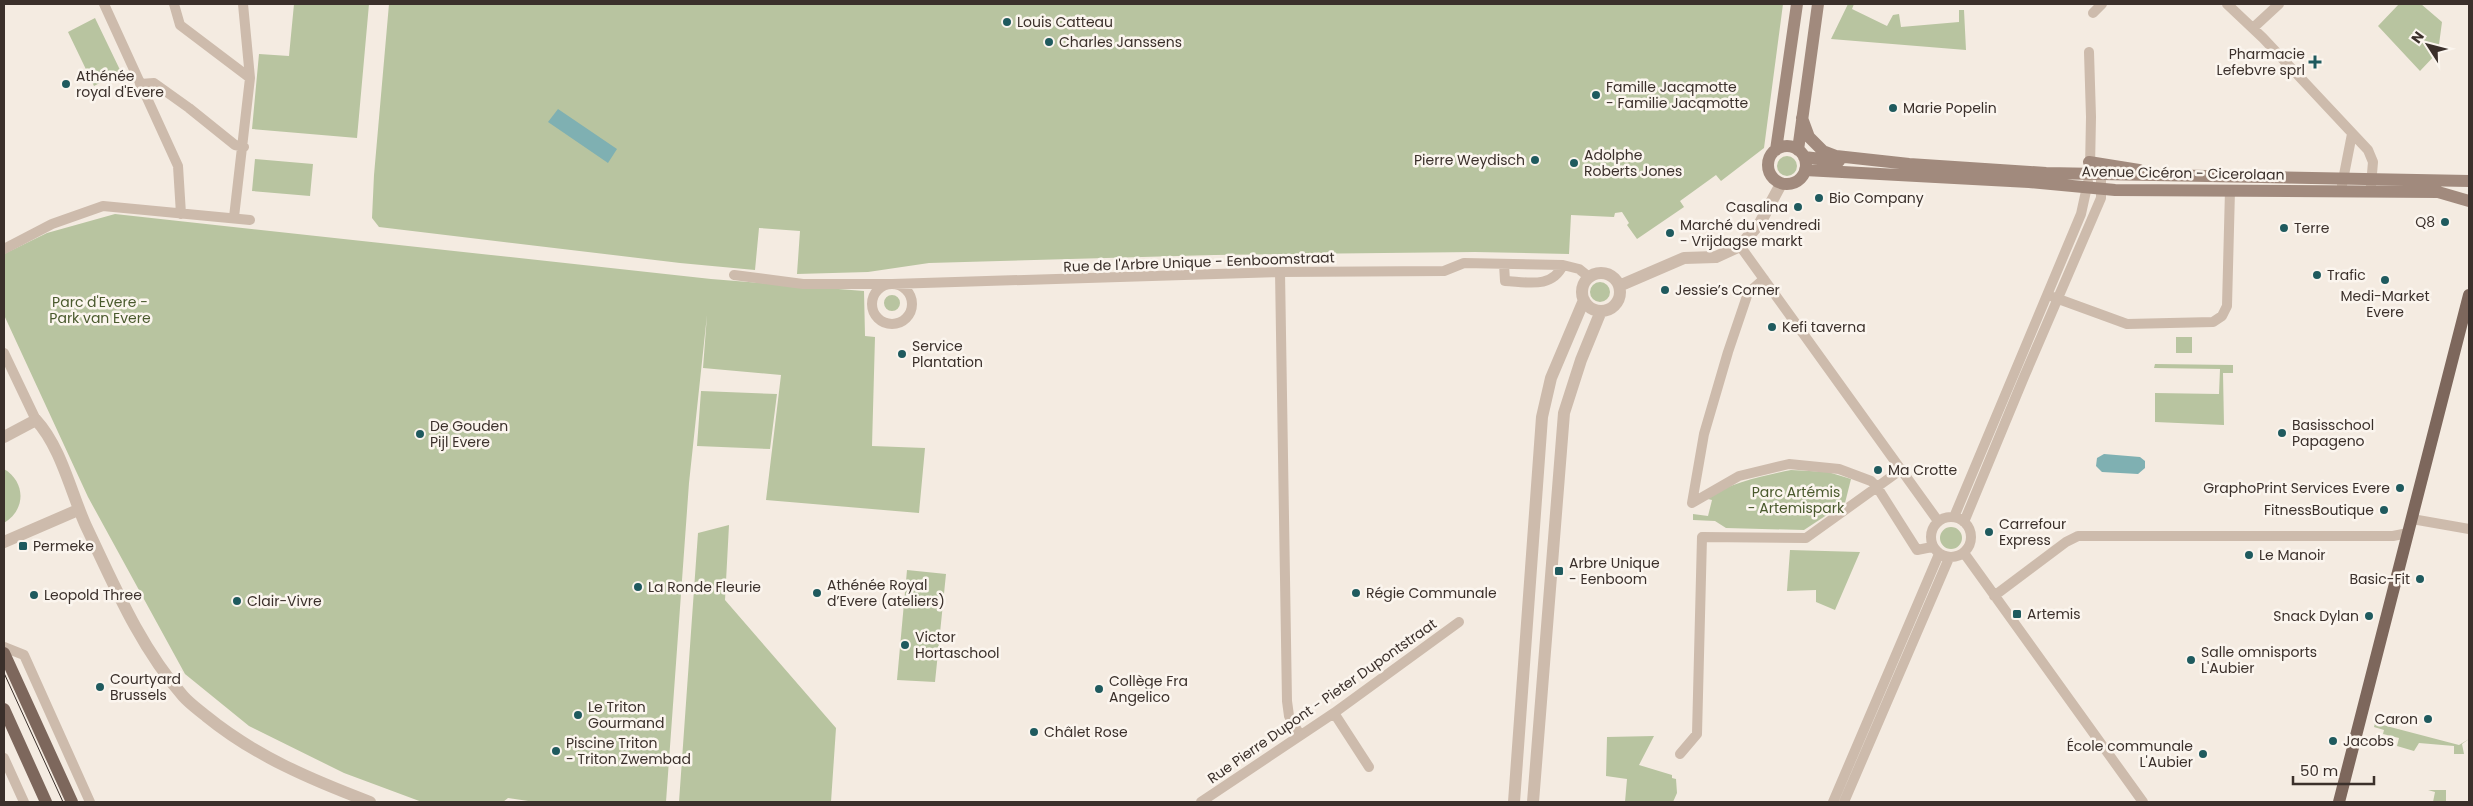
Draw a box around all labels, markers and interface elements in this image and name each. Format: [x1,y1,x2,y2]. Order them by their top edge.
place label: Louis Catteau [1017,12,1113,32]
marker: Louis Catteau [1001,16,1013,28]
north arrow [2403,20,2453,70]
text: N [2406,27,2429,47]
place label: Charles Janssens [1059,32,1182,52]
marker: Charles Janssens [1043,36,1055,48]
place label: Pharmacie Lefebvre sprl [2217,44,2305,80]
marker: Pharmacie Lefebvre sprl [2309,56,2321,68]
place label: Athénée royal d'Evere [76,66,164,102]
place label: Famille Jacqmotte - Familie Jacqmotte [1606,77,1749,113]
marker: Athénée royal d'Evere [60,78,72,90]
marker: Famille Jacqmotte - Familie Jacqmotte [1590,89,1602,101]
place label: Marie Popelin [1903,98,1997,118]
marker: Marie Popelin [1887,102,1899,114]
place label: Adolphe Roberts Jones [1584,145,1682,181]
place label: Pierre Weydisch [1414,150,1525,170]
marker: Pierre Weydisch [1529,154,1541,166]
marker: Adolphe Roberts Jones [1568,157,1580,169]
street label: Avenue Cicéron - Cicerolaan [2081,161,2285,185]
place label: Bio Company [1829,188,1924,208]
marker: Bio Company [1813,192,1825,204]
place label: Casalina [1726,197,1788,217]
marker: Casalina [1792,201,1804,213]
place label: Q8 [2415,212,2435,232]
place label: Marché du vendredi - Vrijdagse markt [1680,215,1821,251]
marker: Q8 [2439,216,2451,228]
place label: Terre [2294,218,2330,238]
marker: Terre [2278,222,2290,234]
marker: Marché du vendredi - Vrijdagse markt [1664,227,1676,239]
street label: Rue de l'Arbre Unique - Eenboomstraat [1063,247,1335,277]
place label: Trafic [2327,265,2366,285]
marker: Trafic [2311,269,2323,281]
marker: Medi-Market Evere [2379,274,2391,286]
place label: Jessie’s Corner [1675,280,1780,300]
marker: Jessie’s Corner [1659,284,1671,296]
place label: Medi-Market Evere [2340,286,2430,322]
park label: Parc d'Evere - Park van Evere [49,292,151,328]
place label: Kefi taverna [1782,317,1866,337]
marker: Kefi taverna [1766,321,1778,333]
place label: Service Plantation [912,336,983,372]
marker: Service Plantation [896,348,908,360]
place label: Basisschool Papageno [2292,415,2374,451]
place label: De Gouden Pijl Evere [430,416,508,452]
marker: Basisschool Papageno [2276,427,2288,439]
marker: De Gouden Pijl Evere [414,428,426,440]
place label: Ma Crotte [1888,460,1957,480]
marker: Ma Crotte [1872,464,1884,476]
place label: GraphoPrint Services Evere [2203,478,2390,498]
park label: Parc Artémis - Artemispark [1748,482,1845,518]
marker: GraphoPrint Services Evere [2394,482,2406,494]
place label: FitnessBoutique [2264,500,2374,520]
marker: FitnessBoutique [2378,504,2390,516]
place label: Carrefour Express [1999,514,2066,550]
marker: Carrefour Express [1983,526,1995,538]
place label: Permeke [33,536,94,556]
marker: Permeke [17,540,29,552]
place label: Le Manoir [2259,545,2326,565]
marker: Le Manoir [2243,549,2255,561]
place label: Arbre Unique - Eenboom [1569,553,1660,589]
marker: Arbre Unique - Eenboom [1553,565,1565,577]
place label: Basic-Fit [2349,569,2410,589]
marker: Basic-Fit [2414,573,2426,585]
place label: Athénée Royal d’Evere (ateliers) [827,575,945,611]
place label: La Ronde Fleurie [648,577,761,597]
marker: La Ronde Fleurie [632,581,644,593]
place label: Régie Communale [1366,583,1497,603]
place label: Leopold Three [44,585,142,605]
marker: Athénée Royal d’Evere (ateliers) [811,587,823,599]
marker: Régie Communale [1350,587,1362,599]
marker: Leopold Three [28,589,40,601]
place label: Clair-Vivre [247,591,322,611]
marker: Clair-Vivre [231,595,243,607]
place label: Artemis [2027,604,2081,624]
place label: Snack Dylan [2273,606,2359,626]
marker: Artemis [2011,608,2023,620]
marker: Snack Dylan [2363,610,2375,622]
street label: Rue Pierre Dupont - Pieter Dupontstraat [1203,614,1441,788]
place label: Victor Hortaschool [915,627,1000,663]
marker: Victor Hortaschool [899,639,911,651]
place label: Salle omnisports L'Aubier [2201,642,2317,678]
marker: Salle omnisports L'Aubier [2185,654,2197,666]
place label: Courtyard Brussels [110,669,181,705]
place label: Collège Fra Angelico [1109,671,1188,707]
marker: Courtyard Brussels [94,681,106,693]
marker: Collège Fra Angelico [1093,683,1105,695]
place label: Le Triton Gourmand [588,697,664,733]
marker: Le Triton Gourmand [572,709,584,721]
place label: Caron [2375,709,2418,729]
marker: Caron [2422,713,2434,725]
place label: Châlet Rose [1044,722,1128,742]
marker: Châlet Rose [1028,726,1040,738]
place label: Jacobs [2343,731,2394,751]
place label: Piscine Triton - Triton Zwembad [566,733,691,769]
marker: Jacobs [2327,735,2339,747]
place label: École communale L'Aubier [2067,736,2193,772]
marker: Piscine Triton - Triton Zwembad [550,745,562,757]
marker: École communale L'Aubier [2197,748,2209,760]
scale bar [2293,754,2374,786]
text: 50 m [2300,760,2338,781]

